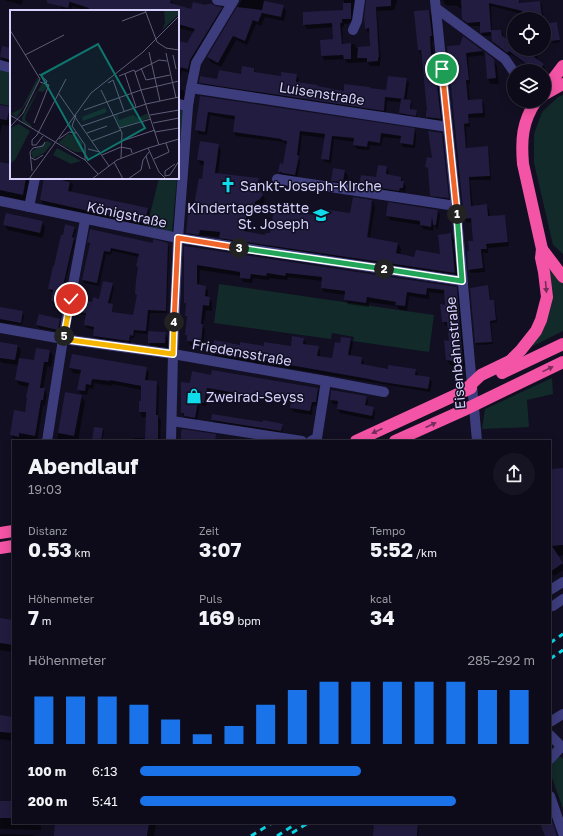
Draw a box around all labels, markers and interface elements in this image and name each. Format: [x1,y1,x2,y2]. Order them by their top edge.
inset map [10,10,179,179]
map controls [507,12,551,108]
button: locate [507,12,551,56]
pin [425,52,459,86]
icon: arrive [431,58,453,80]
button: layers [507,64,551,108]
street label: Luisenstraße [278,78,366,108]
church icon: Sankt-Joseph-Kirche [219,176,237,194]
place label: Sankt-Joseph-Kirche [240,177,382,194]
street label: Königstraße [85,197,169,231]
place label: Kindertagesstätte St. Joseph [187,199,309,232]
pin: 1 [447,204,467,224]
school or university icon: Kindertagesstätte St. Joseph [312,206,330,224]
text: 1 [454,207,460,220]
pin: 3 [229,238,249,258]
text: 3 [236,241,242,254]
pin: 2 [374,259,394,279]
text: 2 [381,262,387,275]
one-way arrow [543,281,549,293]
pin [54,282,88,316]
icon: check [60,288,82,310]
street label: Eisenbahnstraße [442,296,468,410]
pin: 4 [164,312,184,332]
text: 4 [171,315,177,328]
pin: 5 [54,326,74,346]
text: 5 [61,329,67,342]
street label: Friedensstraße [191,335,293,369]
one-way arrow [542,366,554,372]
shop icon: Zweirad-Seyss [185,387,203,405]
place label: Zweirad-Seyss [206,388,304,405]
one-way arrow [425,422,436,428]
one-way arrow [372,428,383,434]
text: Abendlauf [28,452,138,479]
button: share [493,453,535,495]
text: 19:03 [28,481,62,497]
text: Distanz [28,524,67,537]
text: Zeit [199,524,219,537]
text: Tempo [370,524,405,537]
text: 0.53 [28,537,72,561]
text: 3:07 [199,537,242,561]
text: 5:52 [370,537,413,561]
text: km [72,546,91,559]
text: /km [413,546,437,559]
text: Höhenmeter [28,592,94,605]
text: Puls [199,592,222,605]
text: kcal [370,592,392,605]
text: 7 [28,605,39,629]
text: 169 [199,605,235,629]
text: 34 [370,605,395,629]
text: m [39,614,51,627]
text: bpm [235,614,261,627]
text: Höhenmeter [28,652,106,668]
text: 285–292 m [467,652,535,668]
text: 100 m [28,763,66,779]
text: 6:13 [92,763,118,779]
text: 200 m [28,793,67,809]
text: 5:41 [92,793,118,809]

